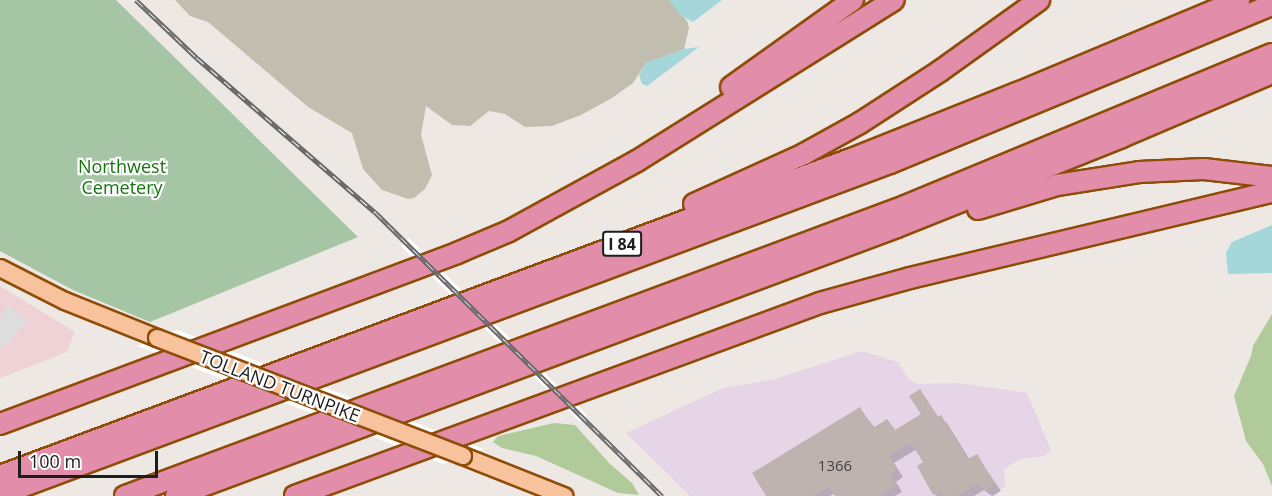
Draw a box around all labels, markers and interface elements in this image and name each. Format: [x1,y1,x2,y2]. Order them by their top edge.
park label: Northwest Cemetery [78,156,166,198]
road number: I 84 [601,231,643,257]
street label: TOLLAND TURNPIKE [197,345,363,427]
scale bar [21,439,160,477]
text: 100 m [29,449,81,473]
house number: 1366 [818,457,852,475]

